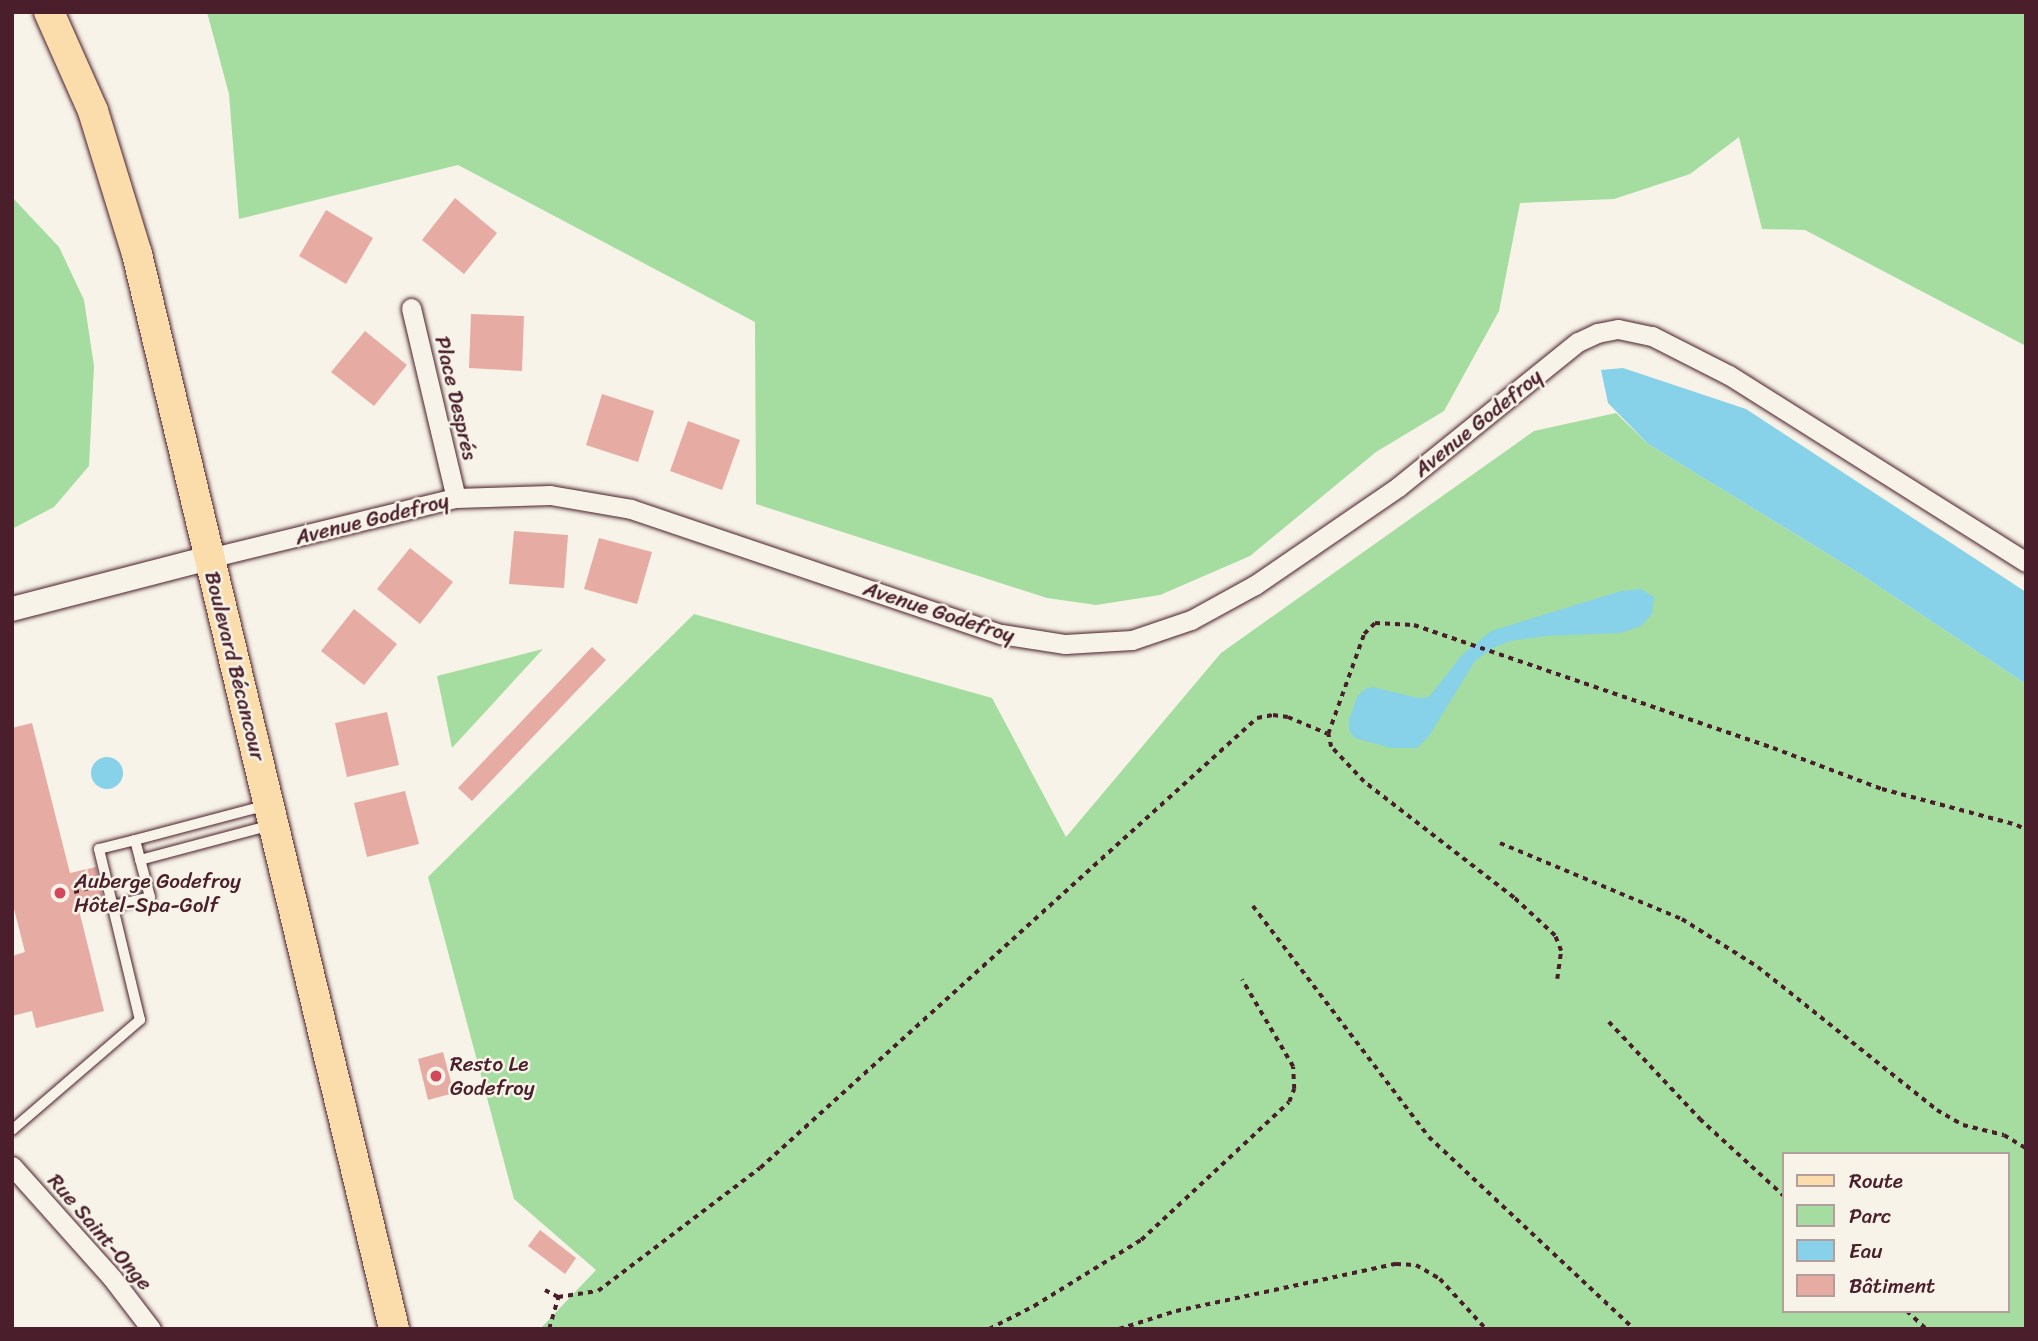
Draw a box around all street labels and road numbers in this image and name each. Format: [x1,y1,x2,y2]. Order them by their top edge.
street label: Place Després [429,332,483,464]
street label: Avenue Godefroy [1409,364,1547,482]
street label: Avenue Godefroy [293,488,451,550]
street label: Boulevard Bécancour [199,569,271,763]
street label: Avenue Godefroy [860,576,1018,648]
street label: Rue Saint-Onge [42,1168,158,1296]

